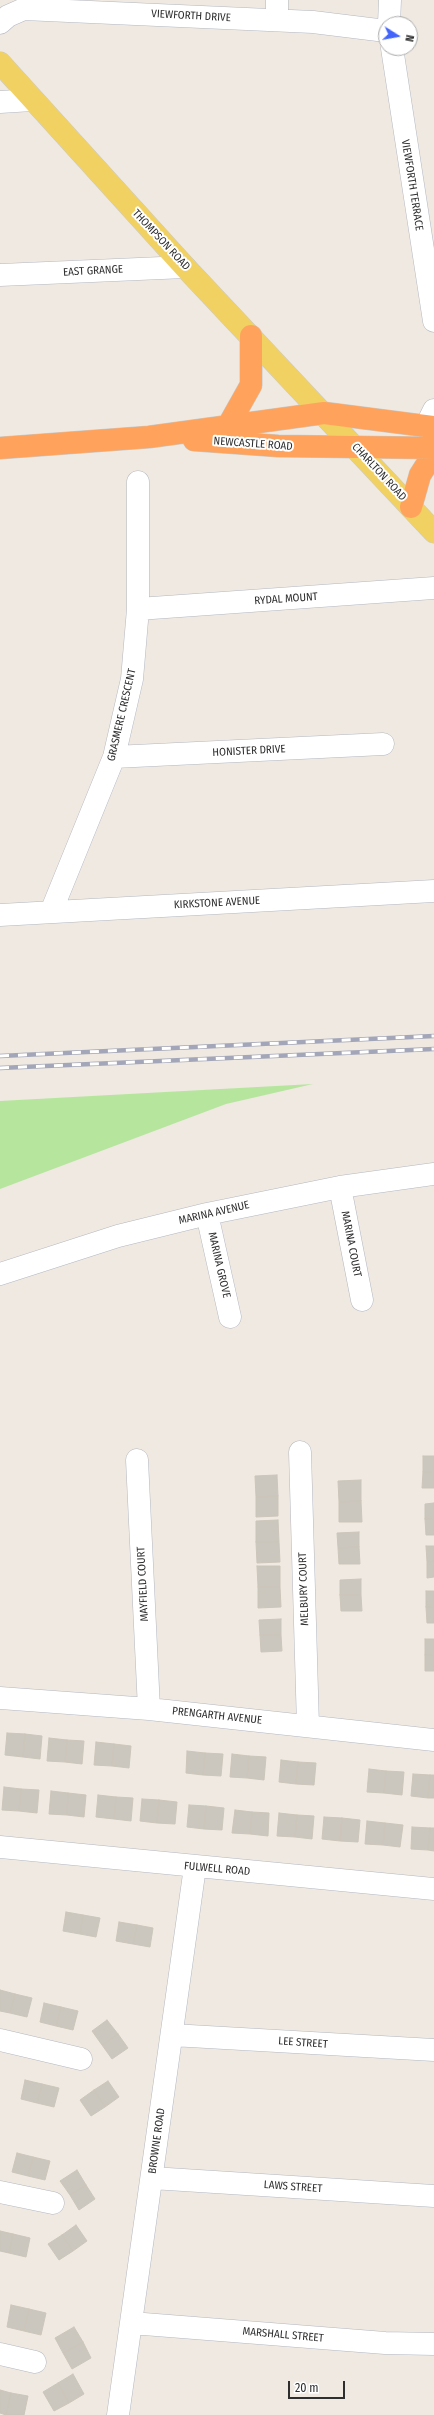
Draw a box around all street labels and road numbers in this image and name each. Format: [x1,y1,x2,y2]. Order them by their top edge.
street label: VIEWFORTH DRIVE [151,7,231,25]
street label: VIEWFORTH TERRACE [398,138,426,232]
street label: THOMPSON ROAD [129,207,193,273]
street label: EAST GRANGE [63,263,123,279]
street label: NEWCASTLE ROAD [213,435,293,453]
street label: CHARLTON ROAD [349,441,409,503]
street label: RYDAL MOUNT [254,590,318,608]
street label: GRASMERE CRESCENT [105,667,139,763]
street label: HONISTER DRIVE [212,742,286,760]
street label: KIRKSTONE AVENUE [174,894,260,912]
street label: MARINA AVENUE [177,1198,251,1228]
street label: MARINA COURT [338,1210,364,1278]
street label: MARINA GROVE [205,1231,233,1299]
street label: MAYFIELD COURT [134,1546,152,1622]
street label: MELBURY COURT [296,1552,312,1626]
street label: PRENGARTH AVENUE [171,1705,263,1727]
street label: FULWELL ROAD [183,1860,251,1878]
street label: LEE STREET [278,2035,328,2051]
street label: BROWNE ROAD [146,2107,168,2175]
street label: LAWS STREET [263,2178,323,2196]
street label: MARSHALL STREET [242,2325,324,2345]

